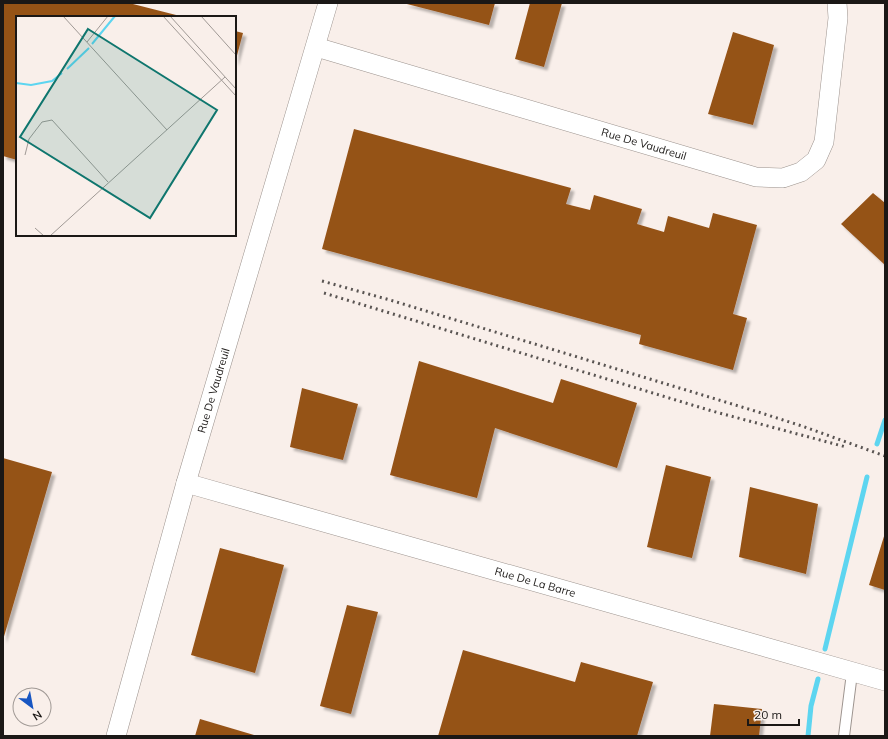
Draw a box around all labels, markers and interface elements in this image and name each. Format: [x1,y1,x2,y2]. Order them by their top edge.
inset map [16,16,236,236]
street label: Rue De Vaudreuil [600,125,688,163]
street label: Rue De Vaudreuil [194,346,233,435]
street label: Rue De La Barre [493,564,577,600]
north arrow [12,687,52,727]
scale bar [748,701,799,727]
text: N [30,707,45,724]
text: 20 m [754,707,782,722]

